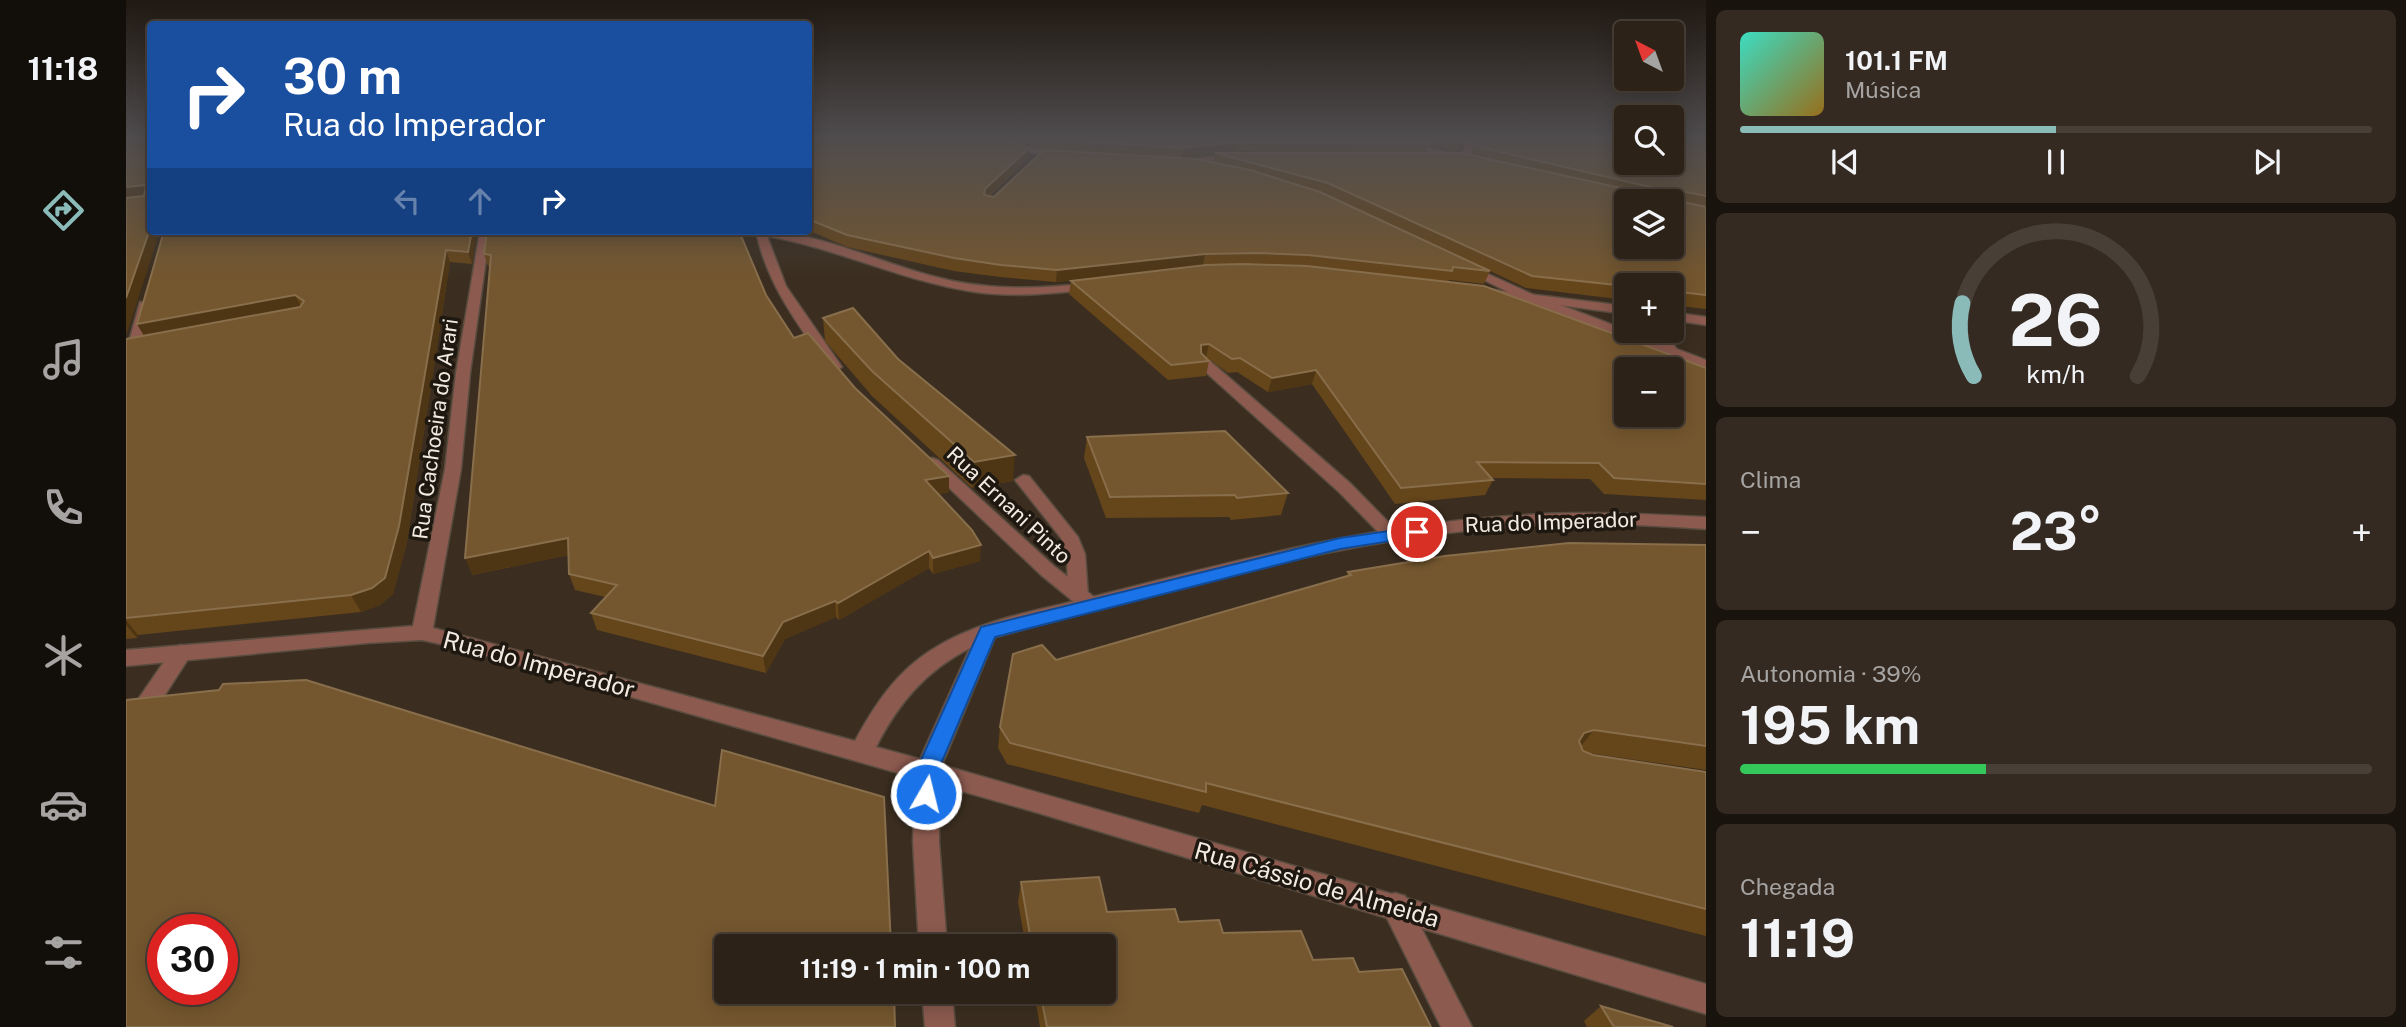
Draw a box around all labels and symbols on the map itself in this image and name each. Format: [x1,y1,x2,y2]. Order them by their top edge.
north arrow [1614,21,1684,91]
street label: Rua Cachoeira do Arari [407,317,463,541]
street label: Rua Ernani Pinto [942,441,1076,569]
pin [1387,502,1447,562]
street label: Rua do Imperador [1464,506,1638,538]
street label: Rua do Imperador [440,625,638,703]
position arrow [889,757,963,831]
street label: Rua Cássio de Almeida [1191,836,1443,932]
speed limit sign: 30 [147,914,238,1005]

